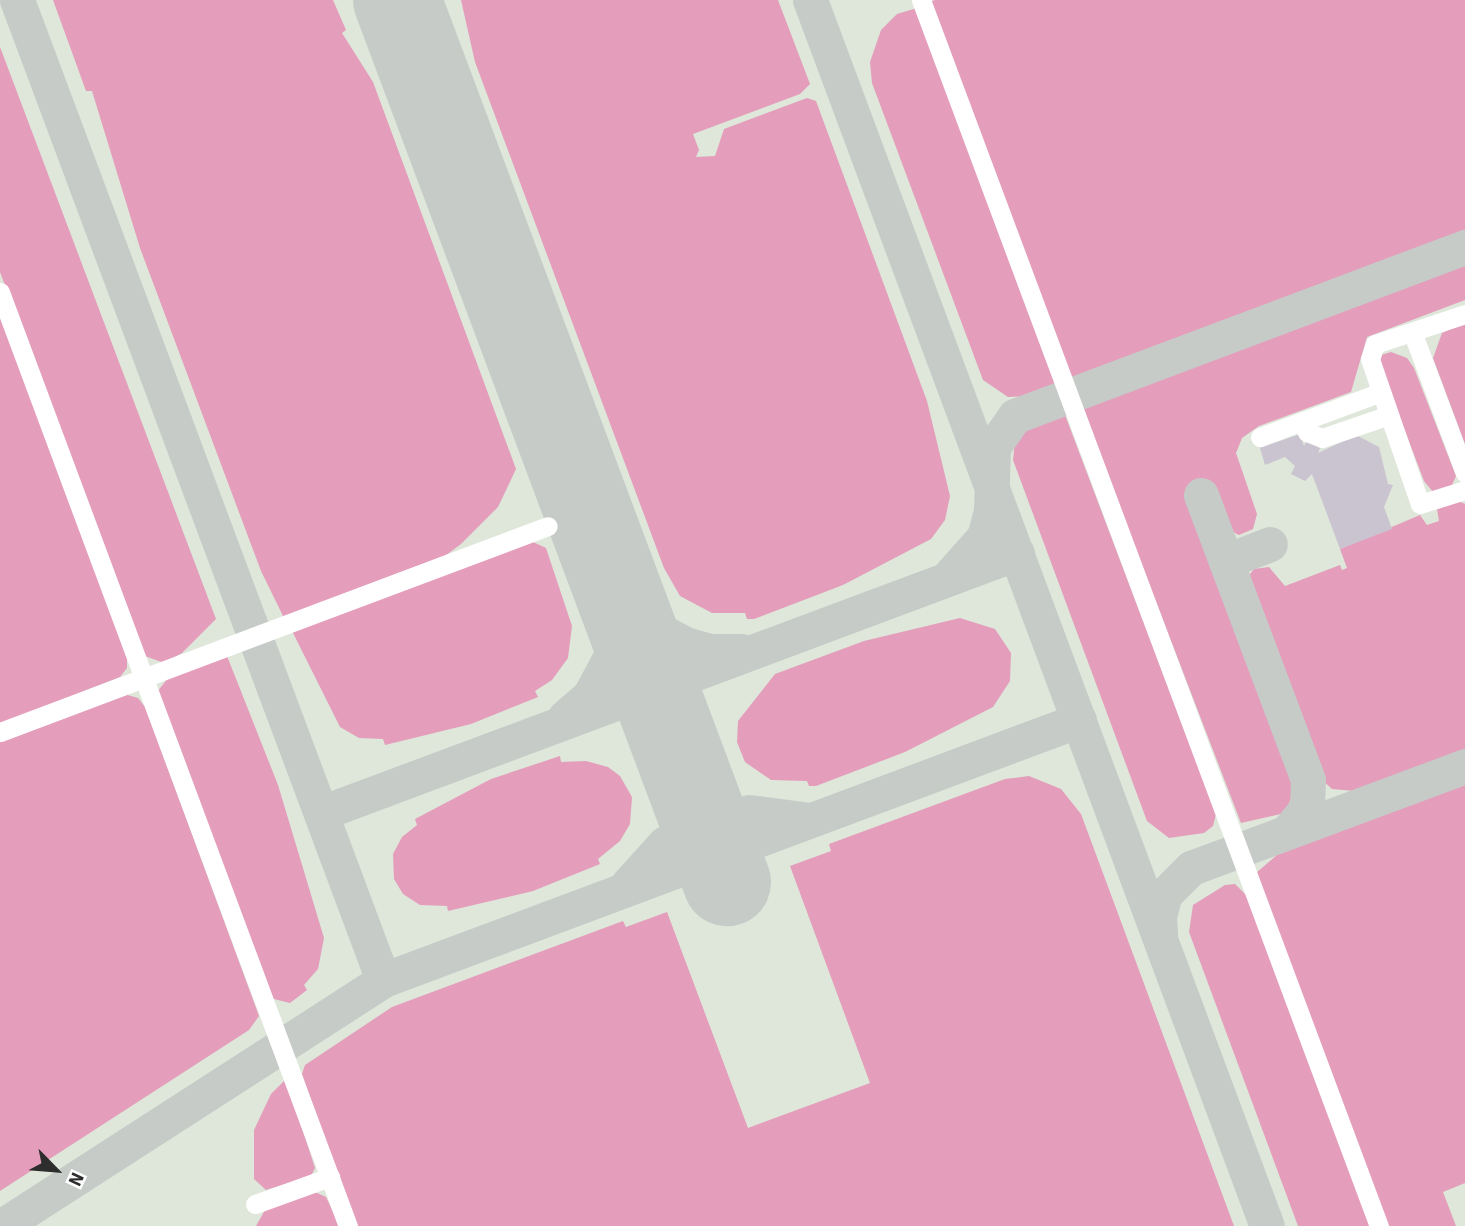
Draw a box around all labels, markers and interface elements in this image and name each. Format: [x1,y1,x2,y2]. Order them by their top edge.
north arrow [21,1135,91,1205]
text: N [61,1168,90,1191]

